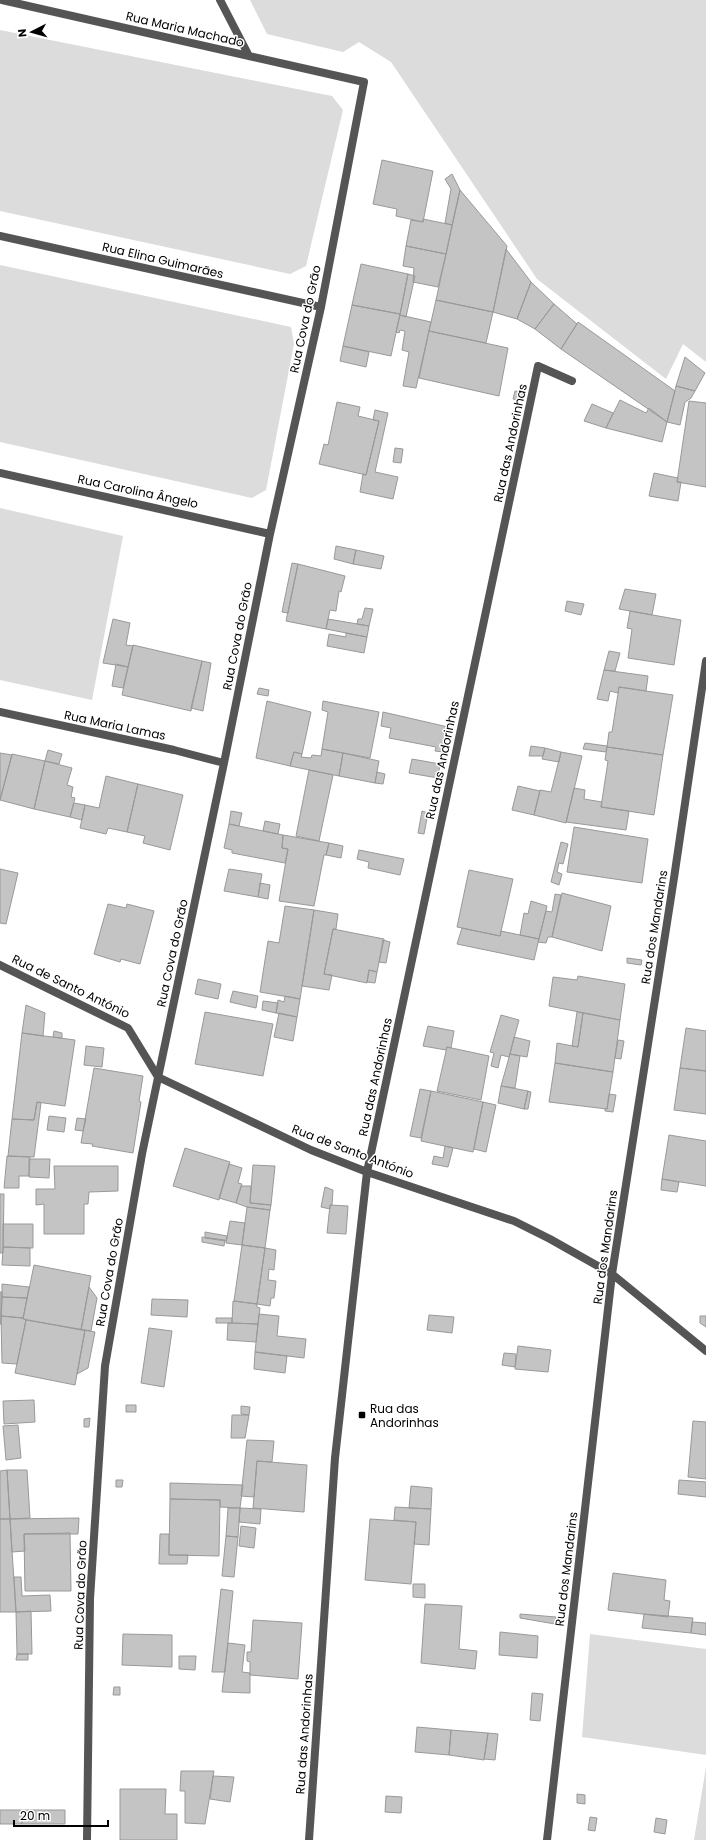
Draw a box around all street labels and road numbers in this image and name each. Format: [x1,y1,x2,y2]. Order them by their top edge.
street label: Rua Maria Machado [124,7,246,51]
street label: Rua Elina Guimarães [101,238,225,282]
street label: Rua Cova do Grão [285,263,325,375]
street label: Rua das Andorinhas [489,382,531,504]
street label: Rua Carolina Ângelo [76,470,200,512]
street label: Rua Cova do Grão [218,580,256,692]
street label: Rua das Andorinhas [421,699,463,821]
street label: Rua Maria Lamas [63,706,167,744]
street label: Rua dos Mandarins [637,869,671,985]
street label: Rua Cova do Grão [152,897,192,1009]
street label: Rua de Santo António [9,950,133,1022]
street label: Rua das Andorinhas [354,1016,396,1138]
street label: Rua de Santo António [290,1120,417,1182]
street label: Rua dos Mandarins [589,1189,621,1305]
street label: Rua Cova do Grão [91,1216,127,1328]
street label: Rua dos Mandarins [551,1511,581,1627]
street label: Rua Cova do Grão [70,1539,90,1650]
street label: Rua das Andorinhas [291,1673,317,1795]

